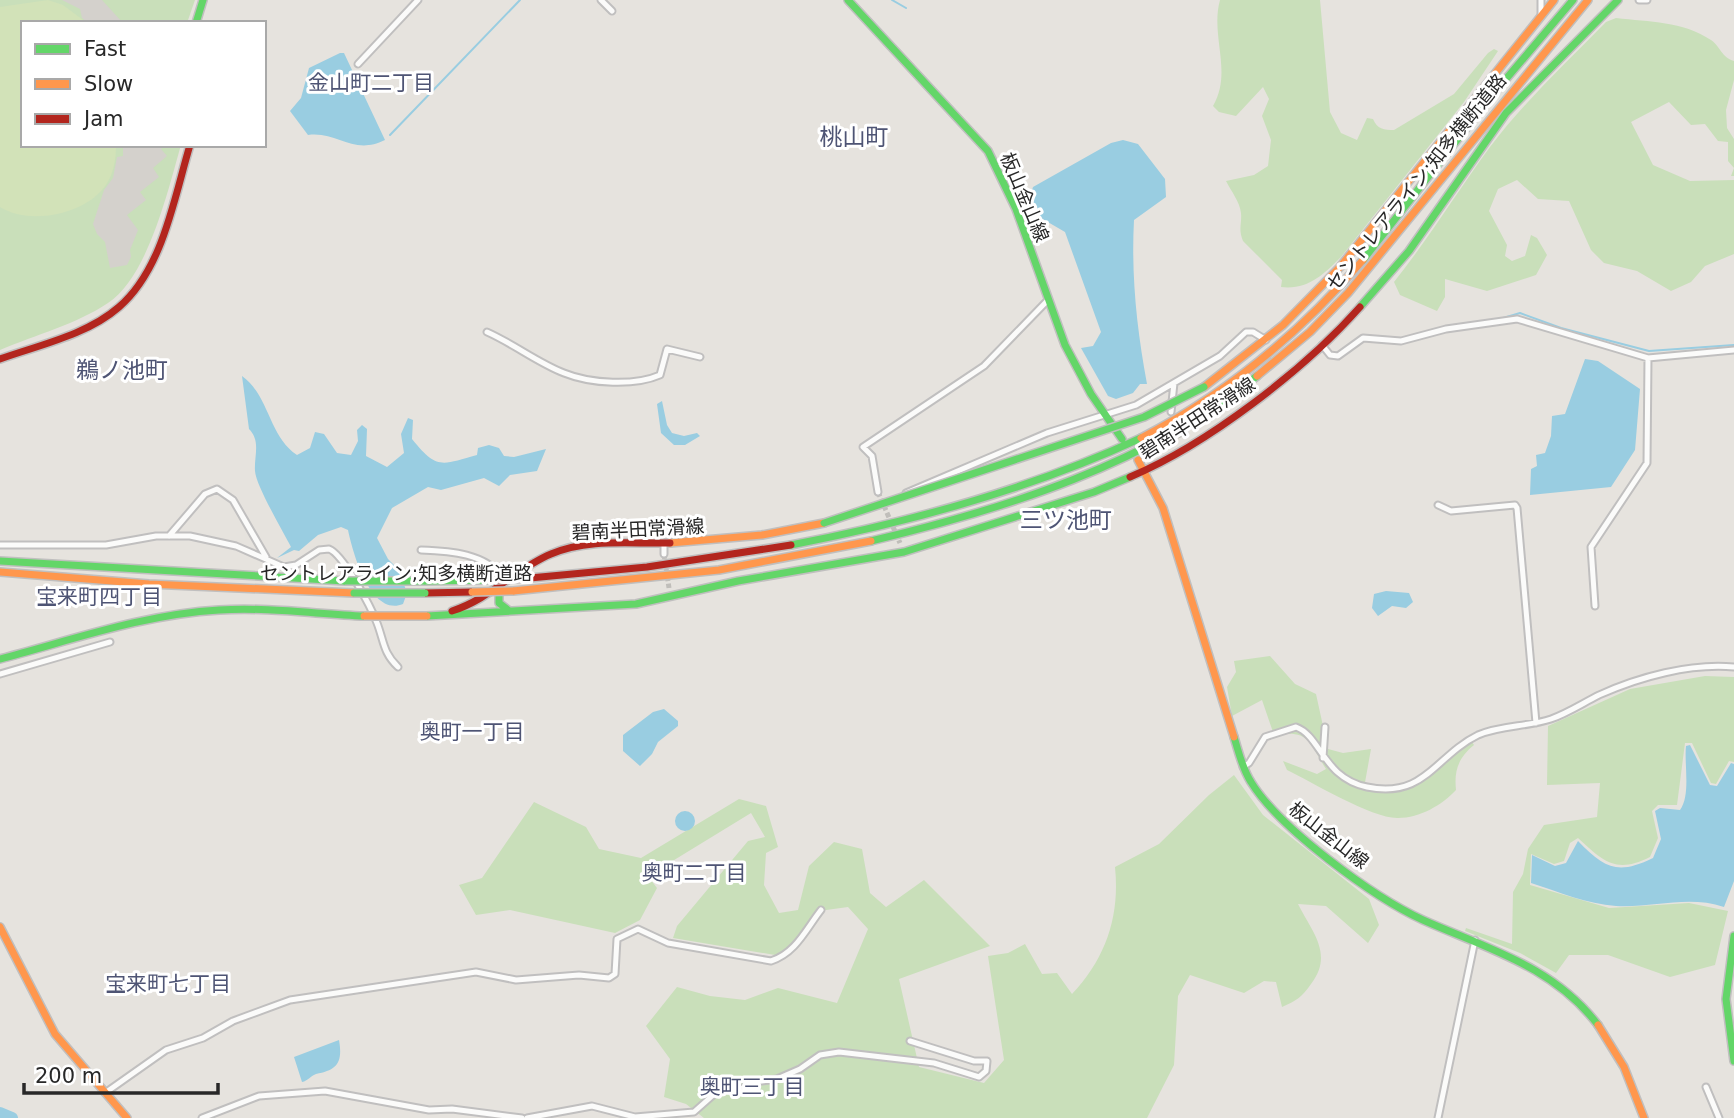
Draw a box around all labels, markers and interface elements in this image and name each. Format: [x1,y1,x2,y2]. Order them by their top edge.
legend [21,21,266,147]
text: Fast [84,37,126,61]
street label: セントレアライン;知多横断道路 [1322,69,1510,295]
district label: 金山町二丁目 [308,71,434,95]
text: Slow [84,72,133,96]
text: Jam [82,107,124,131]
district label: 桃山町 [820,124,889,150]
street label: 板山金山線 [996,149,1054,245]
district label: 鵜ノ池町 [76,357,168,383]
street label: 碧南半田常滑線 [1135,373,1259,463]
district label: 三ツ池町 [1020,507,1112,533]
street label: 碧南半田常滑線 [571,515,705,543]
street label: セントレアライン;知多横断道路 [260,562,532,584]
district label: 宝来町四丁目 [36,585,162,609]
district label: 奥町一丁目 [420,720,525,744]
street label: 板山金山線 [1285,797,1373,873]
district label: 奥町二丁目 [642,861,747,885]
district label: 宝来町七丁目 [105,972,231,996]
scale bar [24,1052,219,1096]
text: 200 m [35,1064,102,1088]
district label: 奥町三丁目 [700,1075,805,1099]

